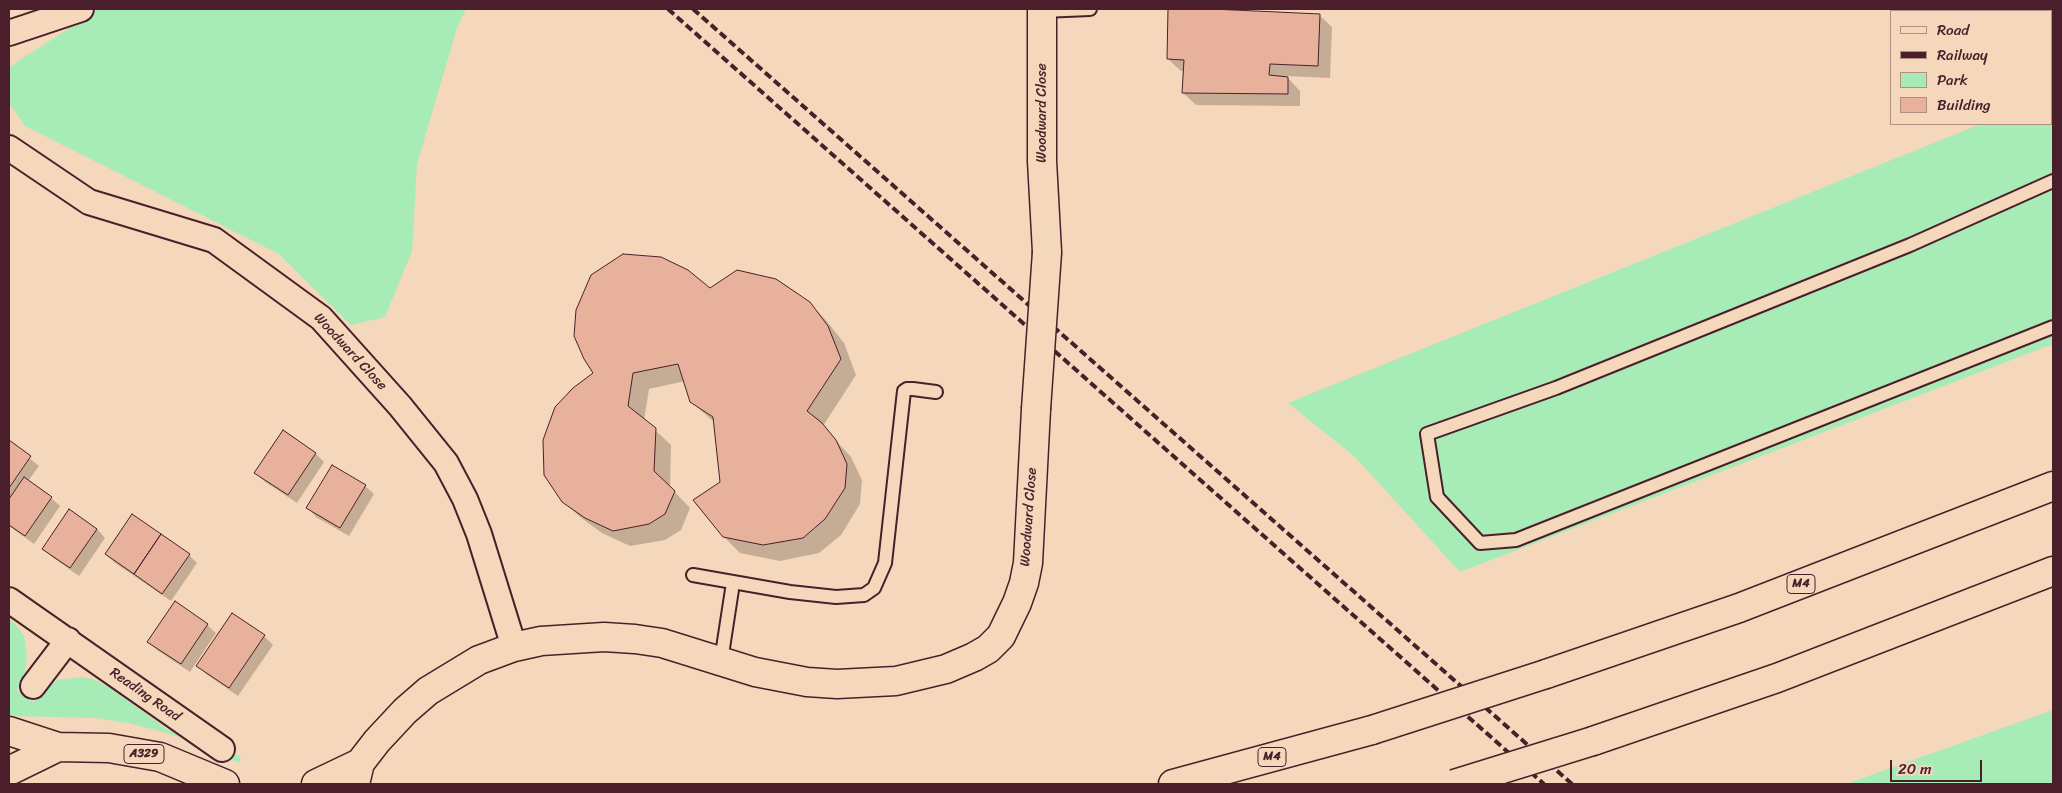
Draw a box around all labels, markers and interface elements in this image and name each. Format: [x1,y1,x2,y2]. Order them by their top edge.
legend [1890,10,2052,125]
text: Road [1937,17,1969,43]
text: Railway [1937,42,1988,68]
street label: Woodward Close [1034,63,1050,163]
text: Park [1937,67,1968,93]
text: Building [1937,92,1991,118]
street label: Woodward Close [310,310,390,394]
street label: Woodward Close [1017,467,1041,567]
road number: M4 [1787,574,1815,594]
street label: Reading Road [107,665,183,725]
road number: A329 [124,744,164,764]
road number: M4 [1258,748,1286,766]
scale bar [1892,750,1984,782]
text: 20 m [1898,756,1932,782]

